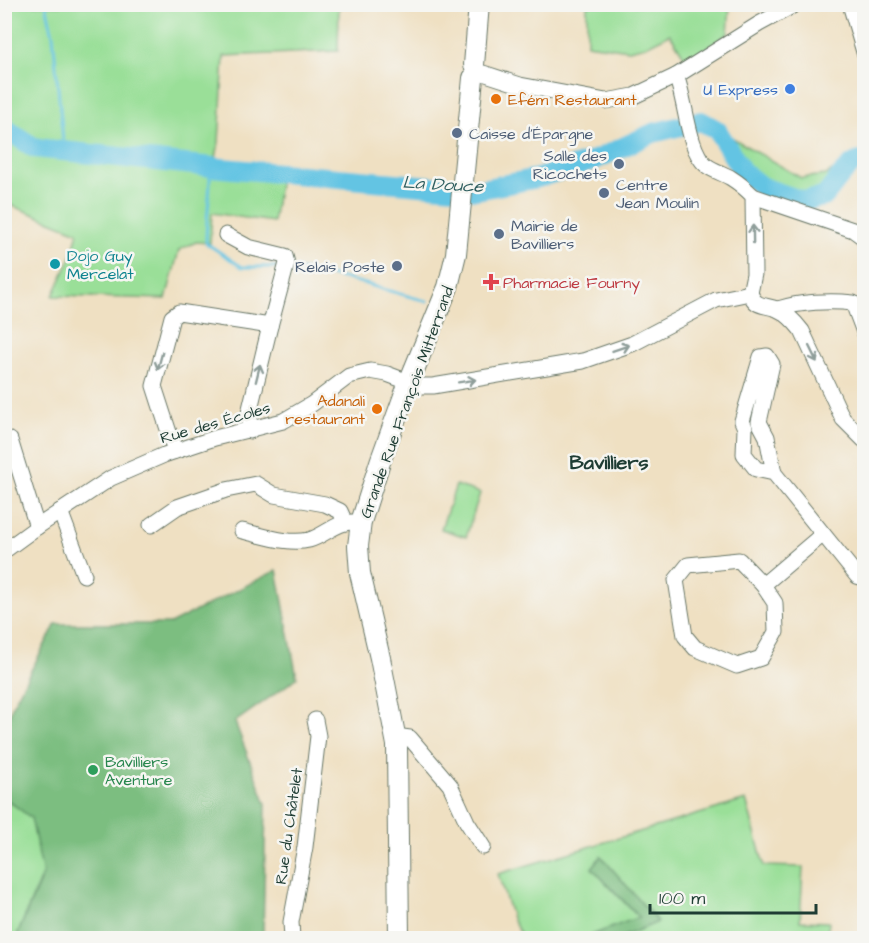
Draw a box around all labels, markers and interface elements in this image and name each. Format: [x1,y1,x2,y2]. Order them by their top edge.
place label: U Express [703,79,778,101]
marker: U Express [783,82,797,96]
place label: Efém Restaurant [508,89,637,111]
marker: Efém Restaurant [489,92,503,106]
place label: Caisse d'Épargne [469,123,593,146]
marker: Caisse d'Épargne [450,126,464,140]
place label: Salle des Ricochets [533,145,607,185]
marker: Salle des Ricochets [612,157,626,171]
water label: La Douce [402,170,485,199]
place label: Centre Jean Moulin [616,174,699,214]
marker: Centre Jean Moulin [597,186,611,200]
place label: Mairie de Bavilliers [511,215,578,255]
one-way arrow [747,225,759,245]
marker: Mairie de Bavilliers [492,227,506,241]
place label: Dojo Guy Mercelat [67,245,134,285]
place label: Relais Poste [295,256,385,278]
marker: Dojo Guy Mercelat [48,257,62,271]
marker: Relais Poste [390,259,404,273]
place label: Pharmacie Fourny [503,272,640,295]
marker: Pharmacie Fourny [484,275,498,289]
street label: Grande Rue François Mitterrand [355,283,459,521]
one-way arrow [611,342,630,353]
one-way arrow [808,345,820,363]
one-way arrow [154,352,166,371]
one-way arrow [253,364,265,383]
one-way arrow [457,375,476,386]
place label: Adanali restaurant [285,390,366,430]
street label: Rue des Écoles [158,397,273,449]
marker: Adanali restaurant [370,402,384,416]
district label: Bavilliers [569,449,649,477]
place label: Bavilliers Aventure [105,751,173,791]
marker: Bavilliers Aventure [86,763,100,777]
street label: Rue du Châtelet [270,766,308,886]
scale bar [650,877,816,915]
text: 100 m [659,886,705,911]

